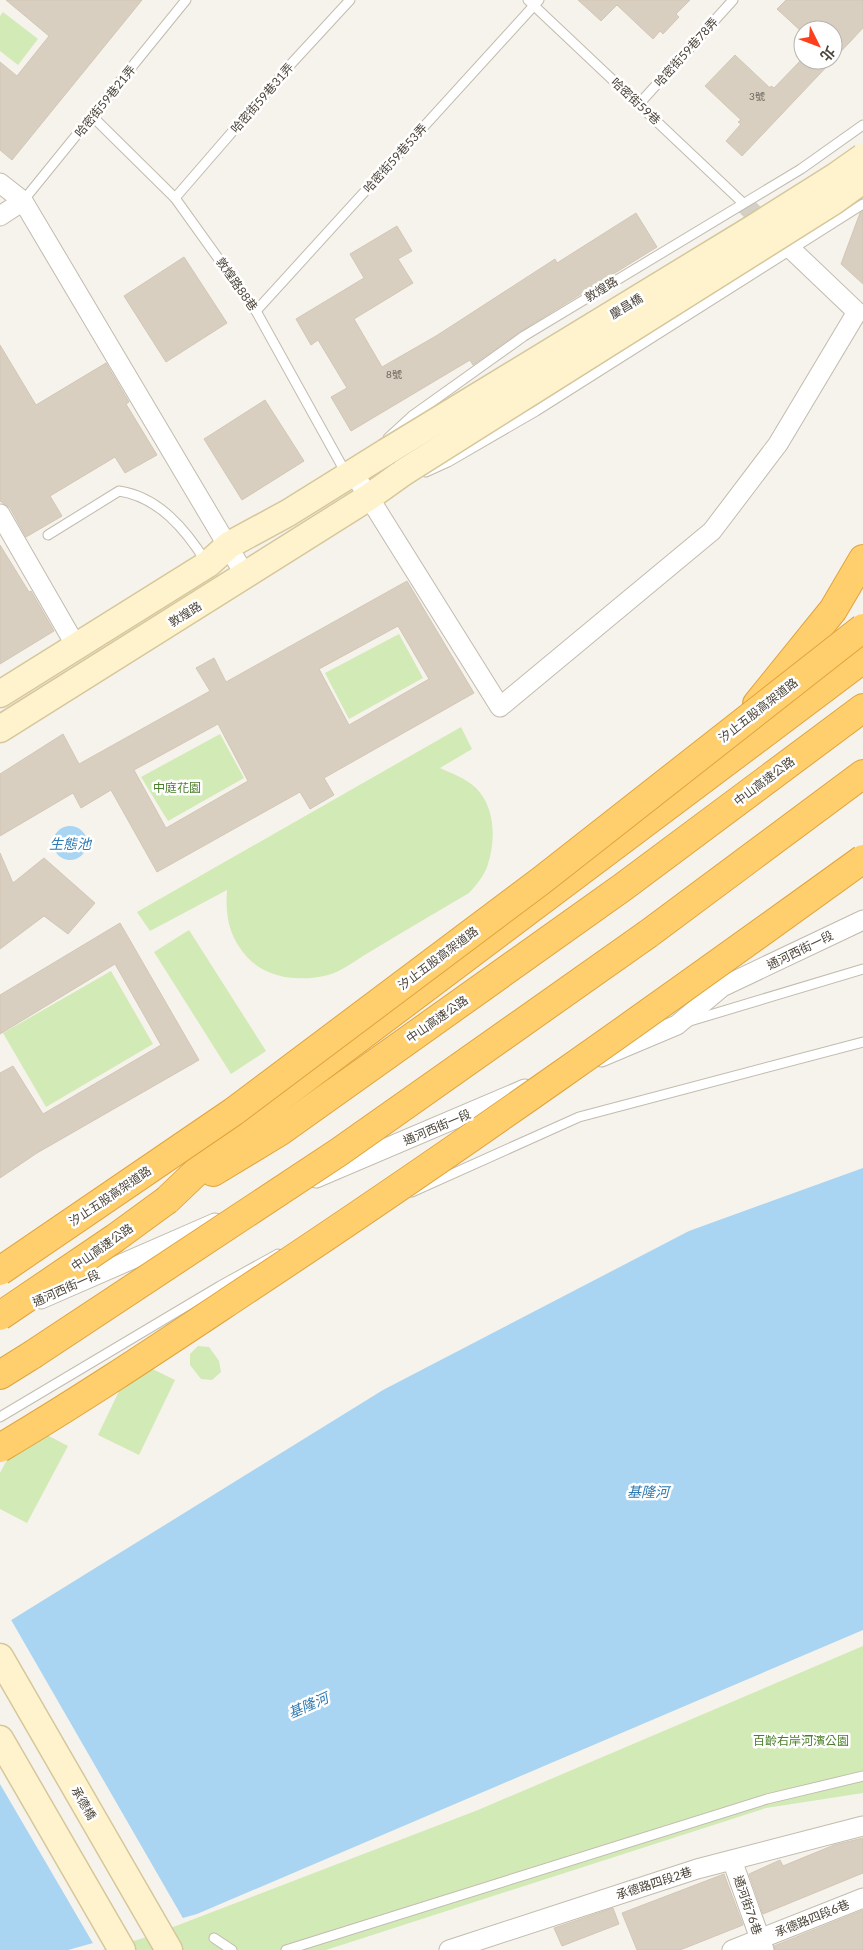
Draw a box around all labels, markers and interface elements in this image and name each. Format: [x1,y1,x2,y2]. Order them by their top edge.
street label: 哈密街59巷78弄 [651,14,721,90]
north arrow [793,20,843,70]
text: 北 [817,43,839,65]
street label: 哈密街59巷31弄 [228,60,296,136]
street label: 哈密街59巷21弄 [72,62,138,140]
street label: 哈密街59巷 [608,74,664,128]
house number: 3號 [749,90,765,102]
street label: 哈密街59巷53弄 [360,120,430,196]
street label: 敦煌路88巷 [213,254,261,314]
street label: 敦煌路 [582,273,620,305]
street label: 慶昌橋 [607,290,645,322]
house number: 8號 [386,368,402,380]
street label: 敦煌路 [166,598,204,630]
street label: 汐止五股高架道路 [716,675,800,745]
street label: 中山高速公路 [731,753,797,809]
park label: 中庭花園 [153,780,201,795]
water label: 生態池 [49,835,93,852]
street label: 汐止五股高架道路 [395,923,481,993]
street label: 通河西街一段 [764,927,836,973]
street label: 中山高速公路 [403,992,471,1046]
street label: 通河西街一段 [401,1106,473,1148]
street label: 汐止五股高架道路 [66,1163,154,1229]
street label: 中山高速公路 [68,1220,136,1274]
street label: 通河西街一段 [30,1267,102,1309]
water label: 基隆河 [627,1483,672,1500]
water label: 基隆河 [285,1687,333,1721]
park label: 百齡右岸河濱公園 [753,1733,849,1748]
street label: 承德橋 [69,1784,99,1822]
street label: 承德路四段2巷 [614,1864,694,1902]
street label: 通河街76巷 [731,1873,765,1937]
street label: 承德路四段6巷 [773,1896,851,1940]

